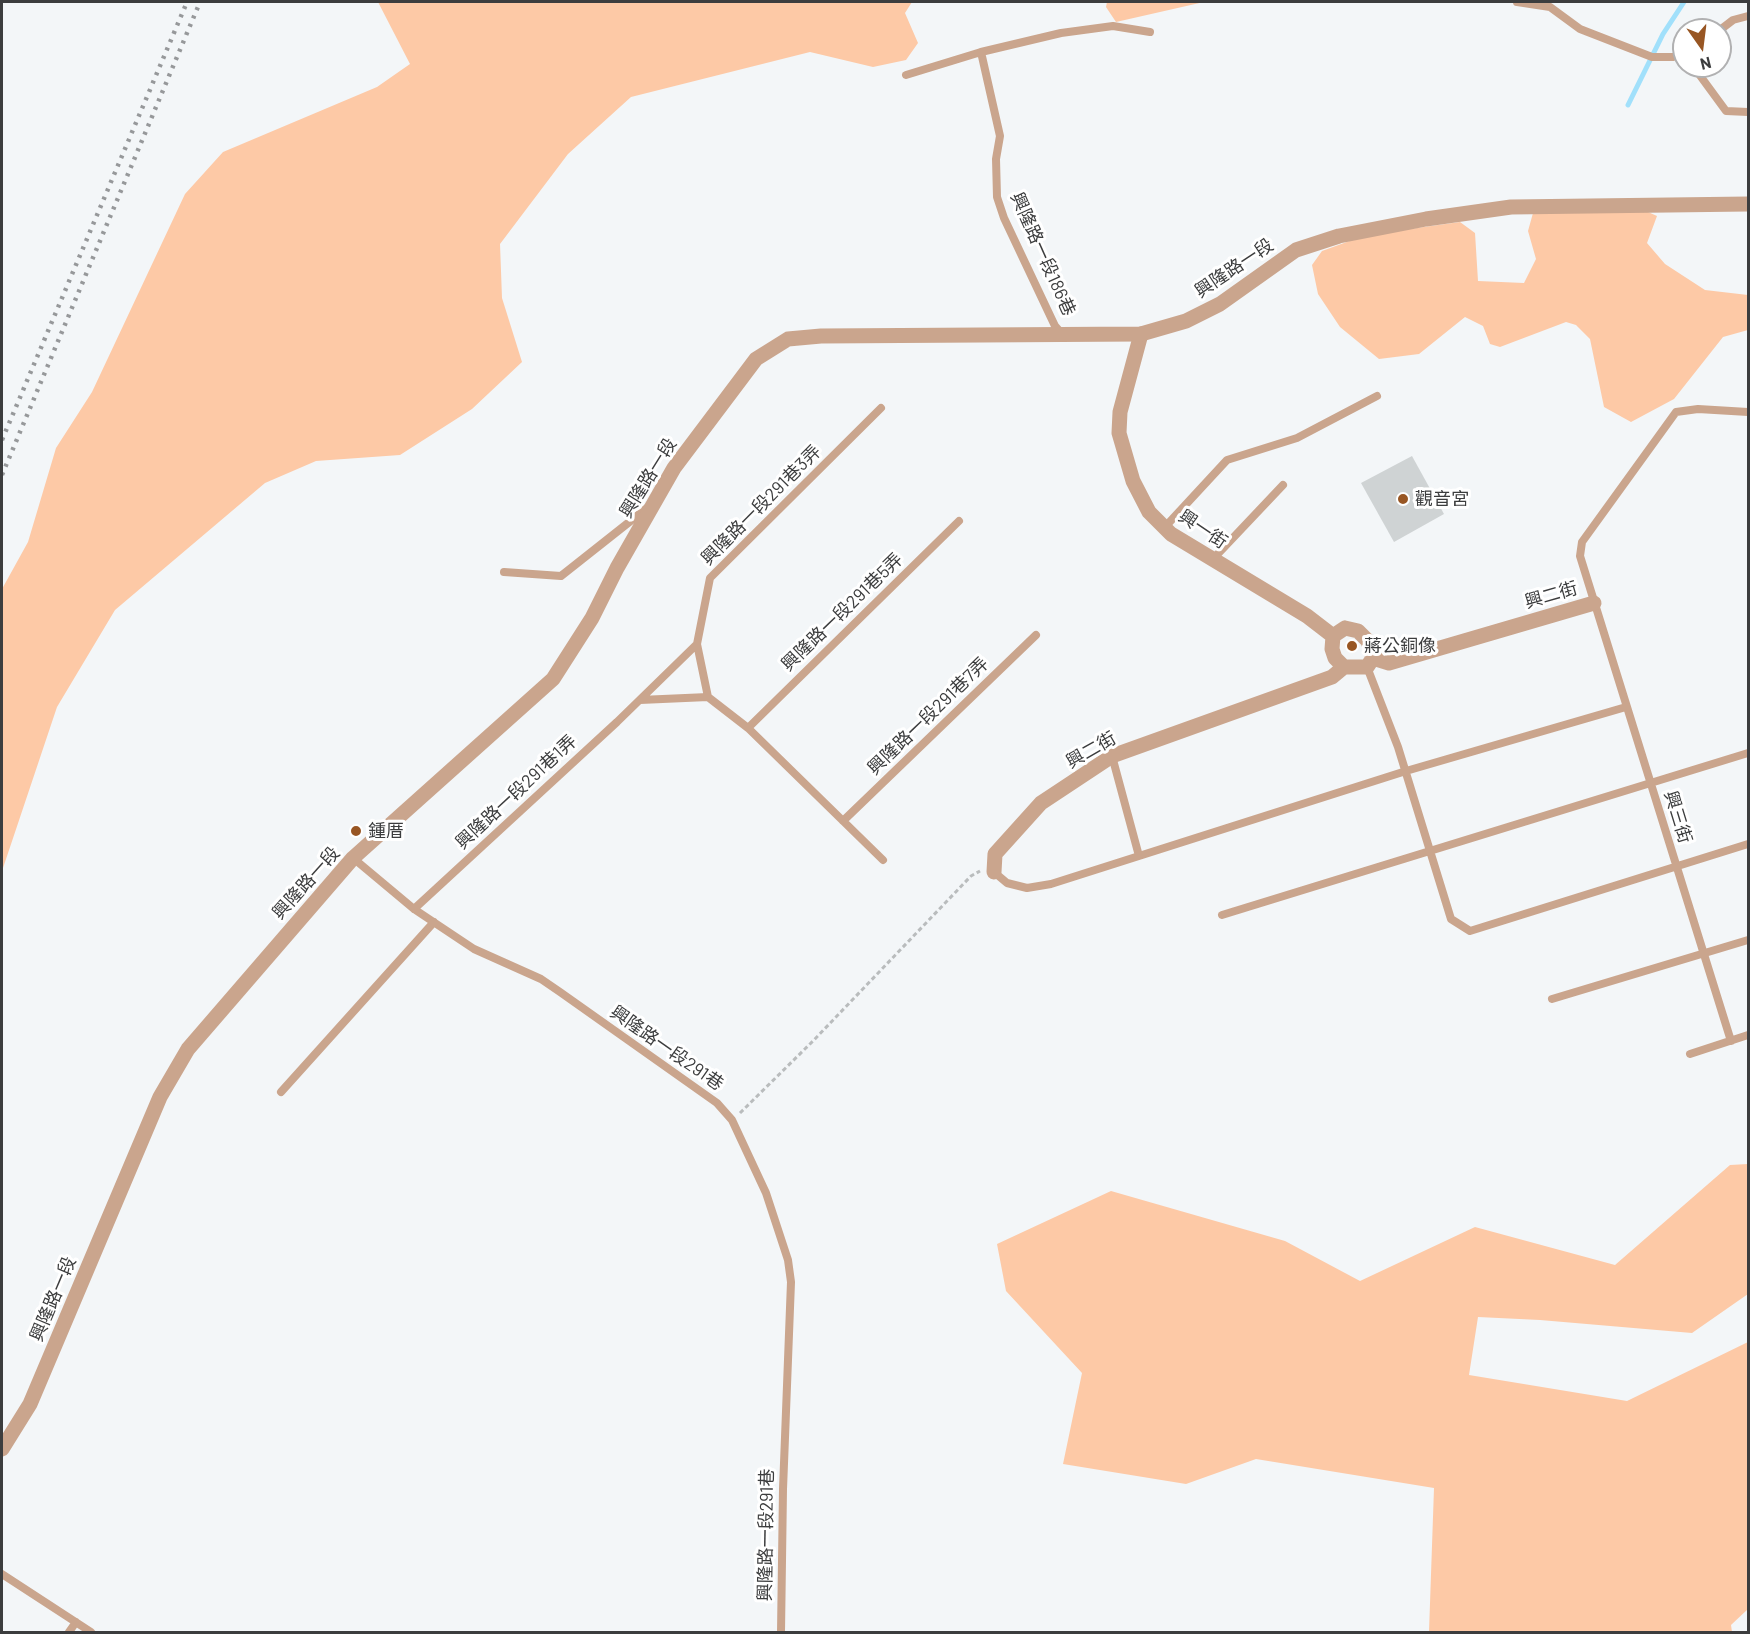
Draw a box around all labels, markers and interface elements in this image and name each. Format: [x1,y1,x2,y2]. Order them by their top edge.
north arrow [1672,18,1732,78]
text: N [1699,54,1713,75]
street label: 興隆路一段186巷 [1006,189,1080,319]
street label: 興隆路一段 [1191,234,1277,302]
street label: 興隆路一段 [615,434,681,522]
street label: 興隆路一段291巷3弄 [697,441,825,569]
place label: 觀音宮 [1415,488,1469,510]
marker: 觀音宮 [1396,492,1410,506]
street label: 興一街 [1175,505,1231,553]
street label: 興隆路一段291巷5弄 [777,549,907,675]
street label: 興二街 [1522,577,1580,613]
place label: 蔣公銅像 [1364,635,1436,657]
marker: 蔣公銅像 [1345,639,1359,653]
street label: 興隆路一段291巷7弄 [863,653,993,779]
street label: 興二街 [1062,727,1120,773]
street label: 興隆路一段291巷1弄 [451,730,581,854]
street label: 興三街 [1660,788,1696,846]
place label: 鍾厝 [368,820,404,842]
marker: 鍾厝 [349,824,363,838]
street label: 興隆路一段 [268,842,344,924]
street label: 興隆路一段291巷 [606,1001,728,1095]
street label: 興隆路一段 [25,1253,81,1345]
street label: 興隆路一段291巷 [754,1468,778,1602]

